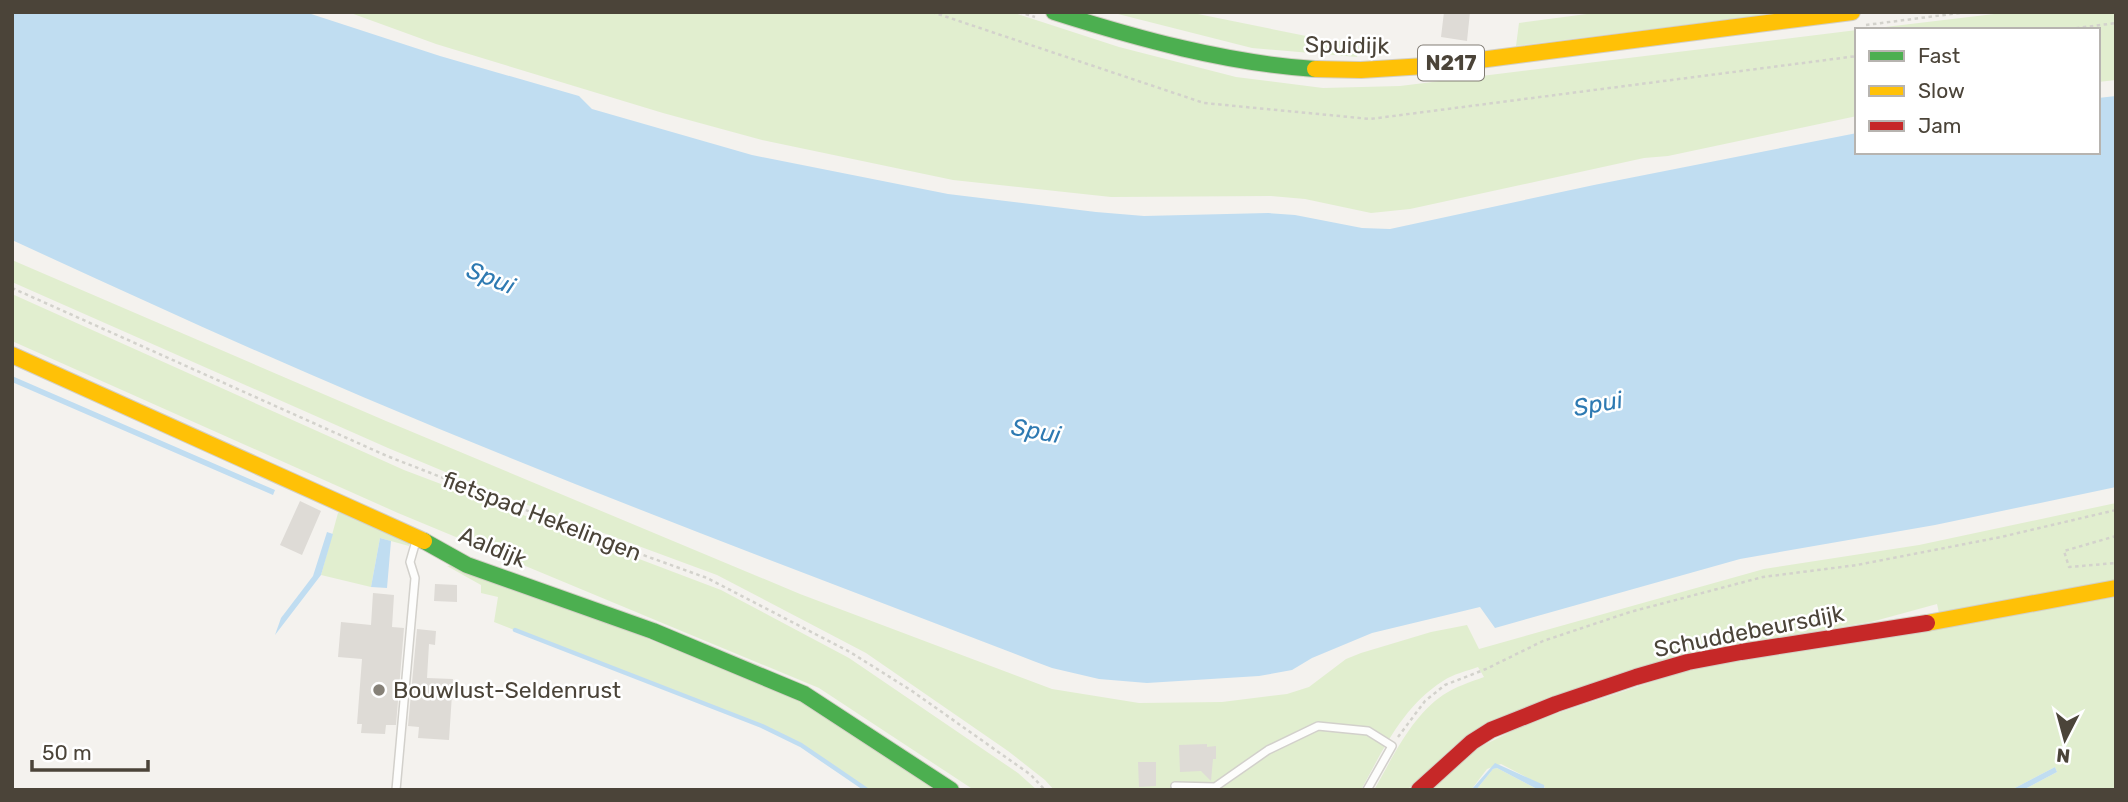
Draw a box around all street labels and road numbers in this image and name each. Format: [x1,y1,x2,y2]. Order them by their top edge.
street label: Spuidijk [1305,30,1390,60]
road number: N217 [1418,46,1484,80]
street label: fietspad Hekelingen [438,465,646,567]
street label: Aaldijk [455,520,531,574]
street label: Schuddebeursdijk [1652,599,1846,663]

